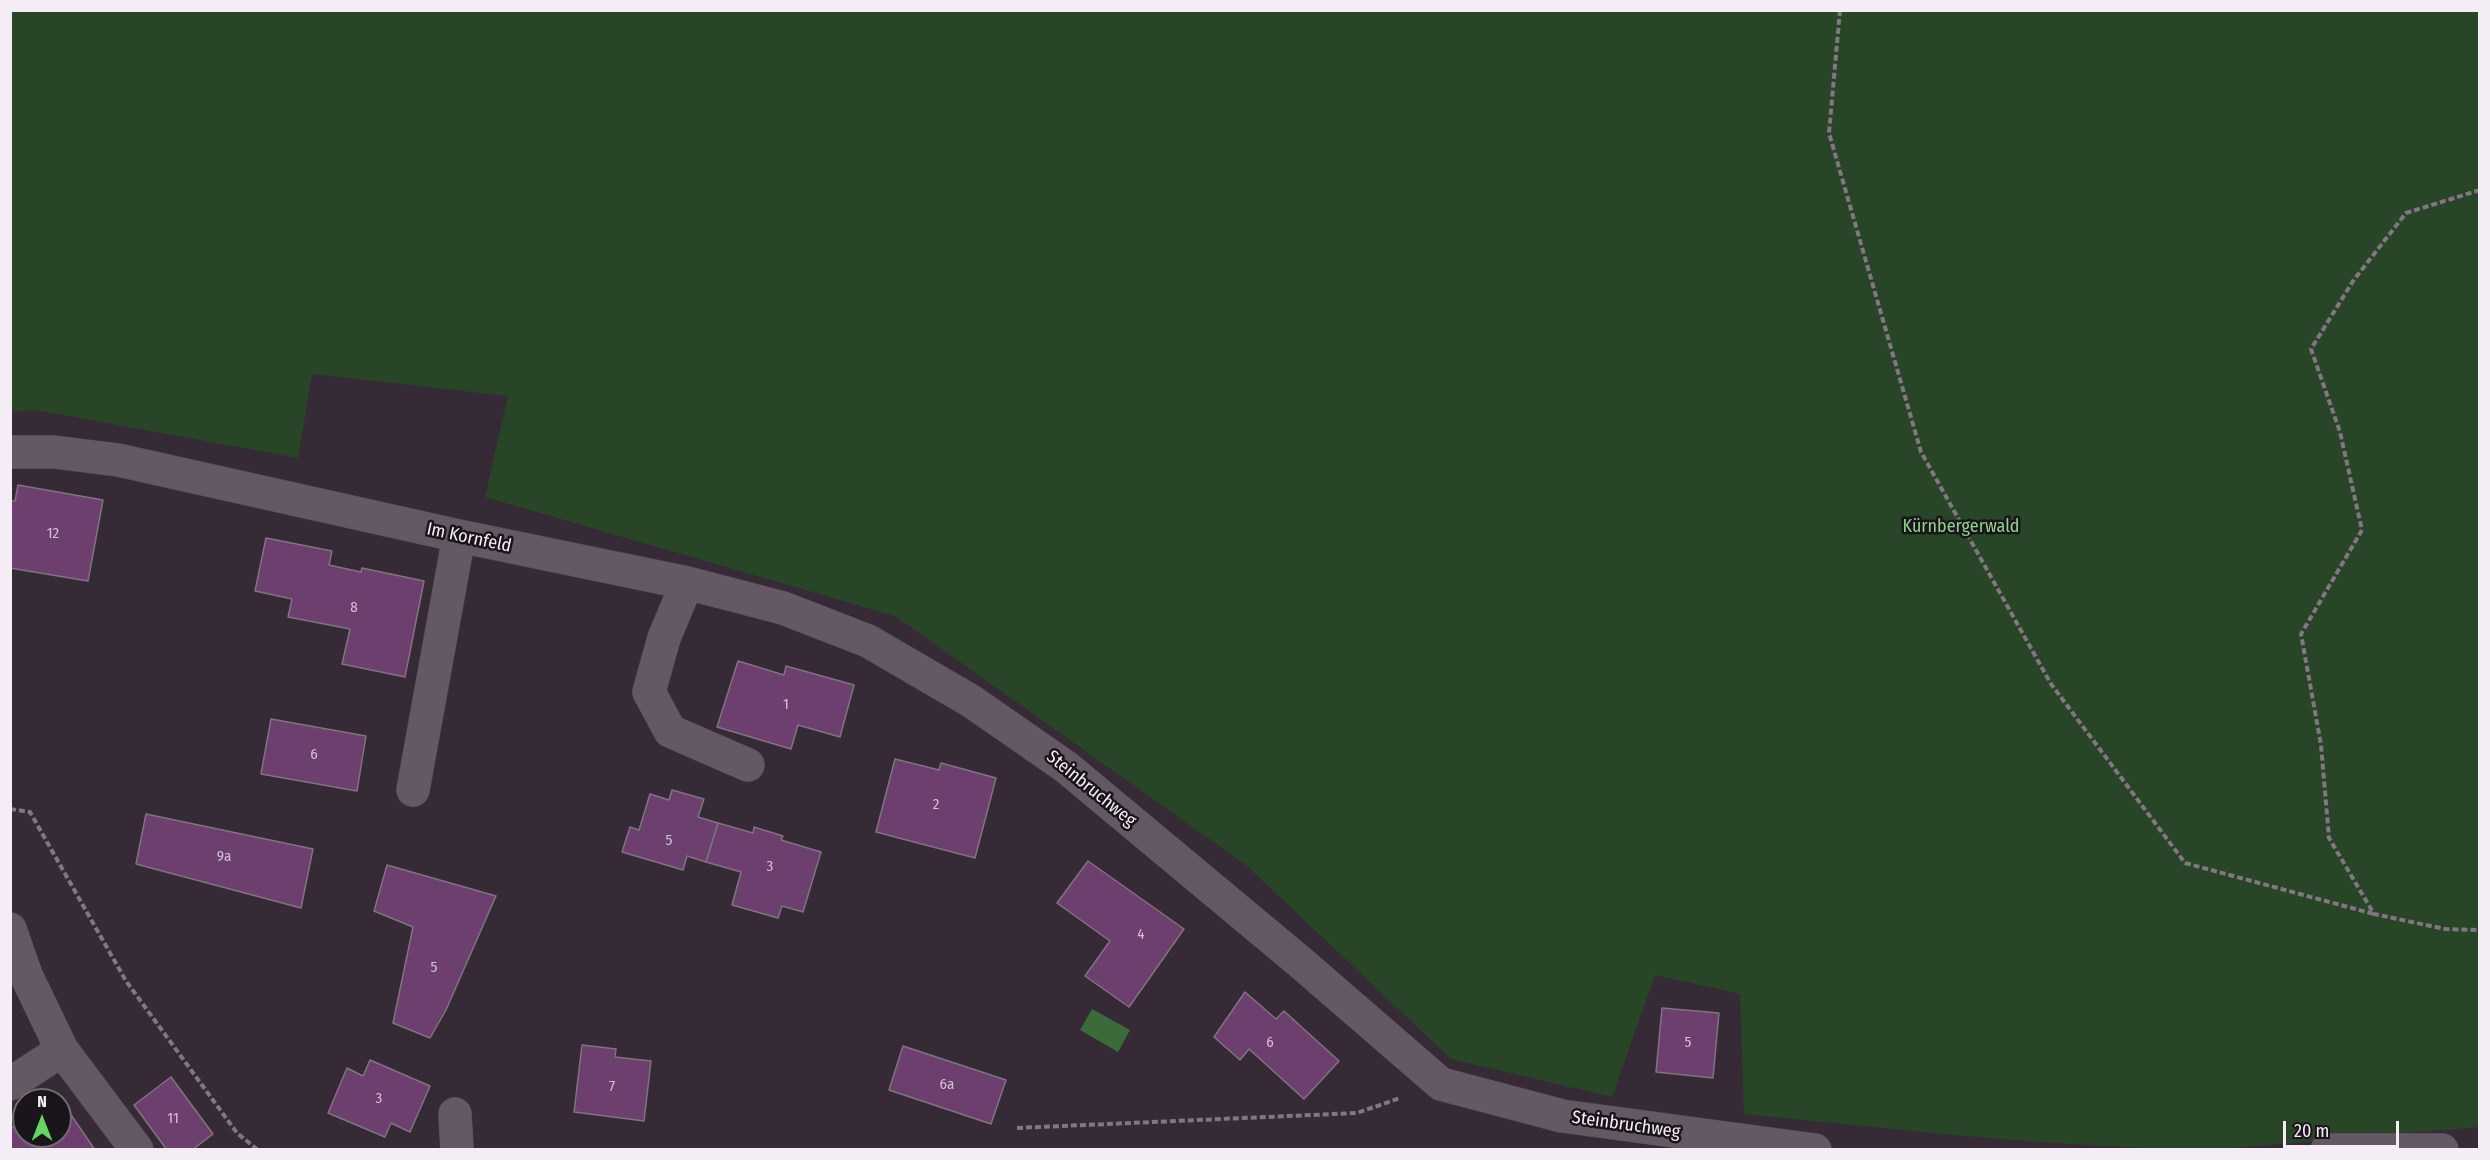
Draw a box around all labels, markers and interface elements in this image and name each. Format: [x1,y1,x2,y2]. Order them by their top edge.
park label: Kürnbergerwald [1903,516,2019,538]
street label: Im Kornfeld [425,519,513,557]
house number: 12 [47,525,59,543]
house number: 8 [350,599,358,617]
house number: 1 [783,696,789,714]
house number: 6 [310,746,318,764]
street label: Steinbruchweg [1042,746,1140,832]
house number: 2 [933,796,939,814]
house number: 5 [666,832,672,850]
house number: 9a [217,848,231,866]
house number: 3 [767,858,773,876]
house number: 4 [1137,926,1145,944]
house number: 5 [431,959,437,977]
house number: 6 [1266,1034,1274,1052]
house number: 5 [1685,1034,1691,1052]
house number: 6a [940,1076,954,1094]
house number: 7 [609,1078,615,1096]
north arrow [12,1088,72,1148]
house number: 3 [376,1090,382,1108]
text: N [37,1092,47,1111]
street label: Steinbruchweg [1570,1107,1682,1143]
scale bar [2286,1109,2402,1147]
house number: 11 [167,1110,179,1128]
text: 20 m [2294,1120,2329,1142]

